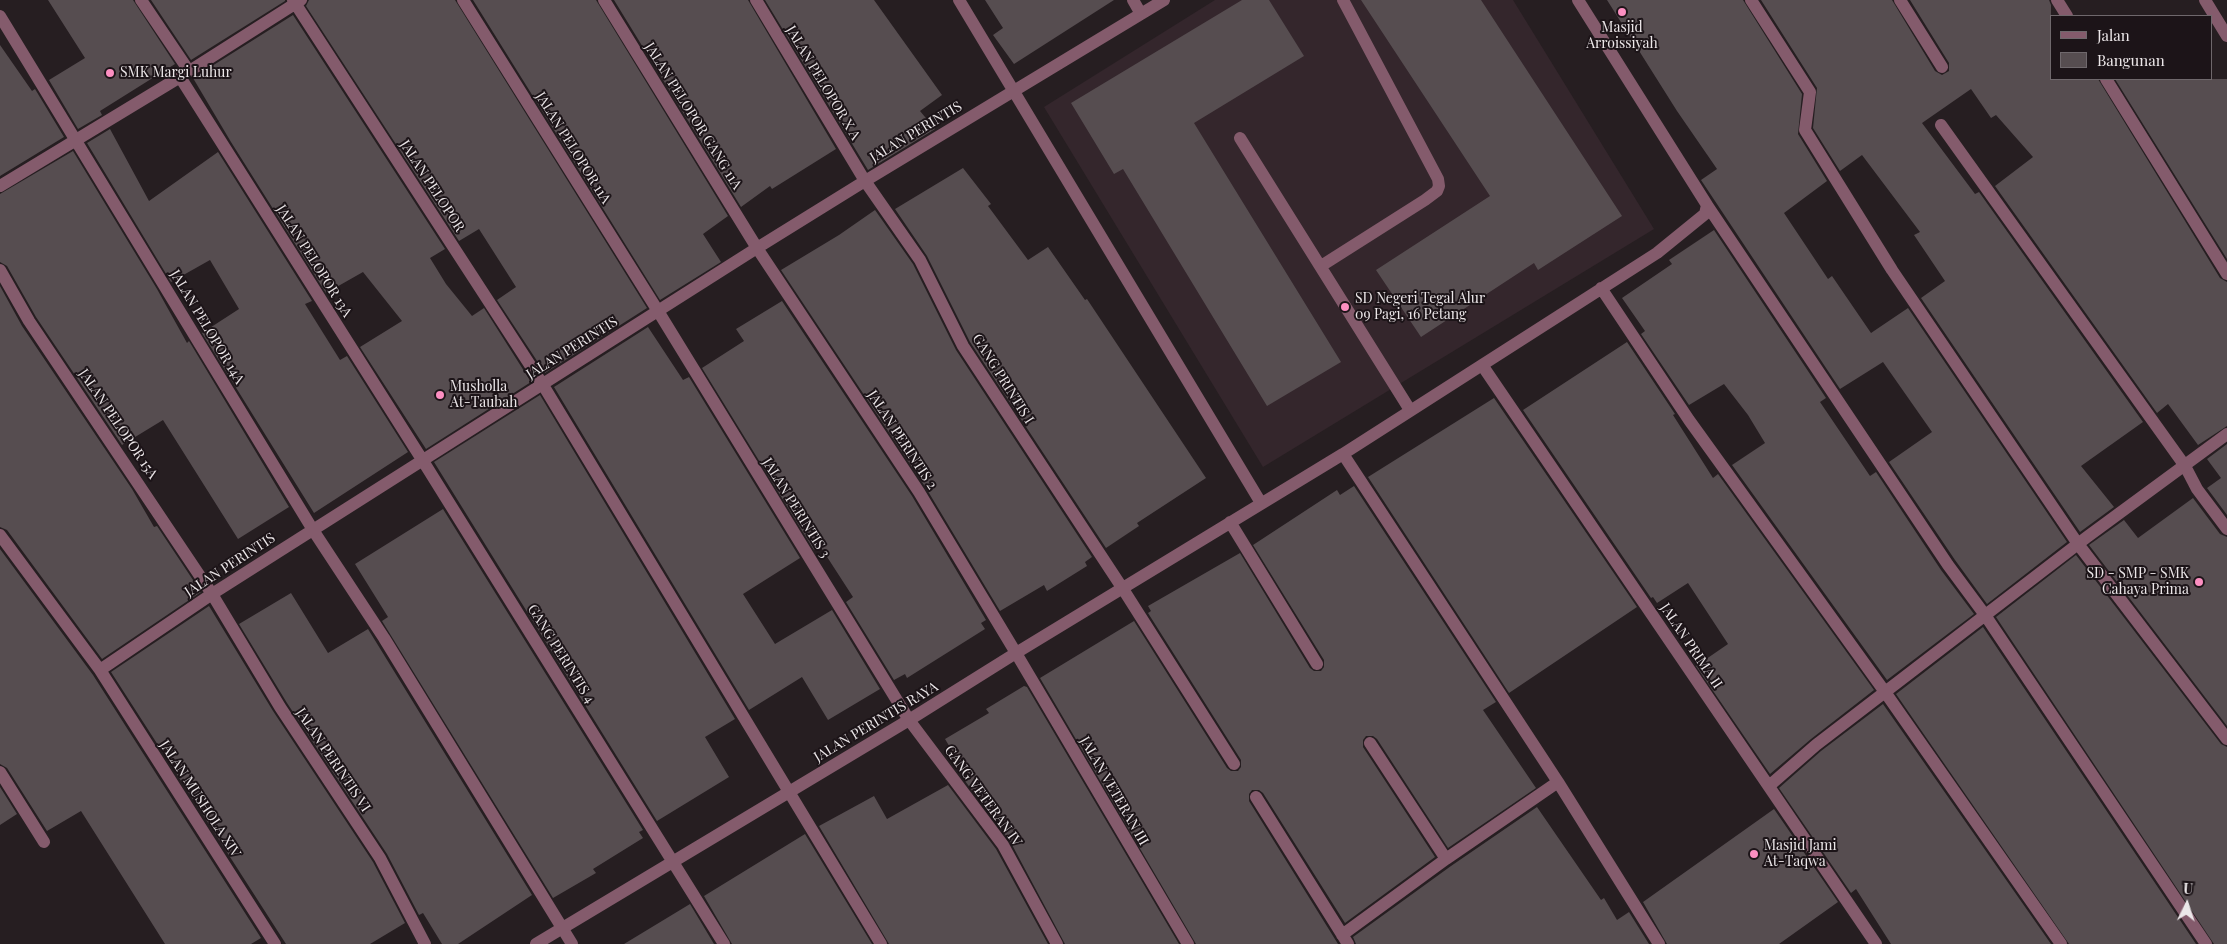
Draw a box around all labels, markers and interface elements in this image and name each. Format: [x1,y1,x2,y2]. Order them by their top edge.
marker: Masjid Arroissiyah [1616,6,1628,18]
legend [2050,15,2212,80]
place label: Masjid Arroissiyah [1586,20,1658,52]
street label: JALAN PELOPOR X A [782,23,864,143]
text: Jalan [2097,25,2130,45]
street label: JALAN PELOPOR GANG 11A [641,39,745,193]
text: Bangunan [2097,50,2165,70]
place label: SMK Margi Luhur [120,65,232,81]
marker: SMK Margi Luhur [104,67,116,79]
street label: JALAN PELOPOR 11A [532,89,614,207]
street label: JALAN PERINTIS [867,98,965,166]
street label: JALAN PELOPOR [396,137,468,235]
street label: JALAN PELOPOR 13A [273,202,355,320]
street label: JALAN PELOPOR 14A [166,267,248,387]
place label: SD Negeri Tegal Alur 09 Pagi, 16 Petang [1355,291,1485,324]
marker: SD Negeri Tegal Alur 09 Pagi, 16 Petang [1339,301,1351,313]
street label: JALAN PERINTIS [523,313,621,383]
street label: GANG PRINTIS I [969,331,1037,427]
street label: JALAN PELOPOR 15A [75,366,161,482]
place label: Musholla At-Taubah [450,379,517,412]
street label: JALAN PERINTIS 2 [864,387,940,493]
marker: Musholla At-Taubah [434,389,446,401]
street label: JALAN PERINTIS 3 [759,455,833,561]
street label: JALAN PERINTIS [182,529,278,601]
place label: SD - SMP - SMK Cahaya Prima [2087,566,2189,598]
marker: SD - SMP - SMK Cahaya Prima [2193,576,2205,588]
street label: JALAN PRIMA II [1656,600,1726,692]
street label: GANG PERINTIS 4 [524,602,598,706]
street label: JALAN PERINTIS RAYA [811,678,941,766]
street label: JALAN PERINTIS VI [292,705,374,815]
street label: JALAN VETERAN III [1076,734,1152,848]
street label: JALAN MUSHOLA XIV [156,737,244,861]
street label: GANG VETERAN IV [941,742,1025,850]
place label: Masjid Jami At-Taqwa [1764,838,1837,870]
marker: Masjid Jami At-Taqwa [1748,848,1760,860]
north arrow [2162,879,2212,929]
text: U [2183,879,2194,898]

